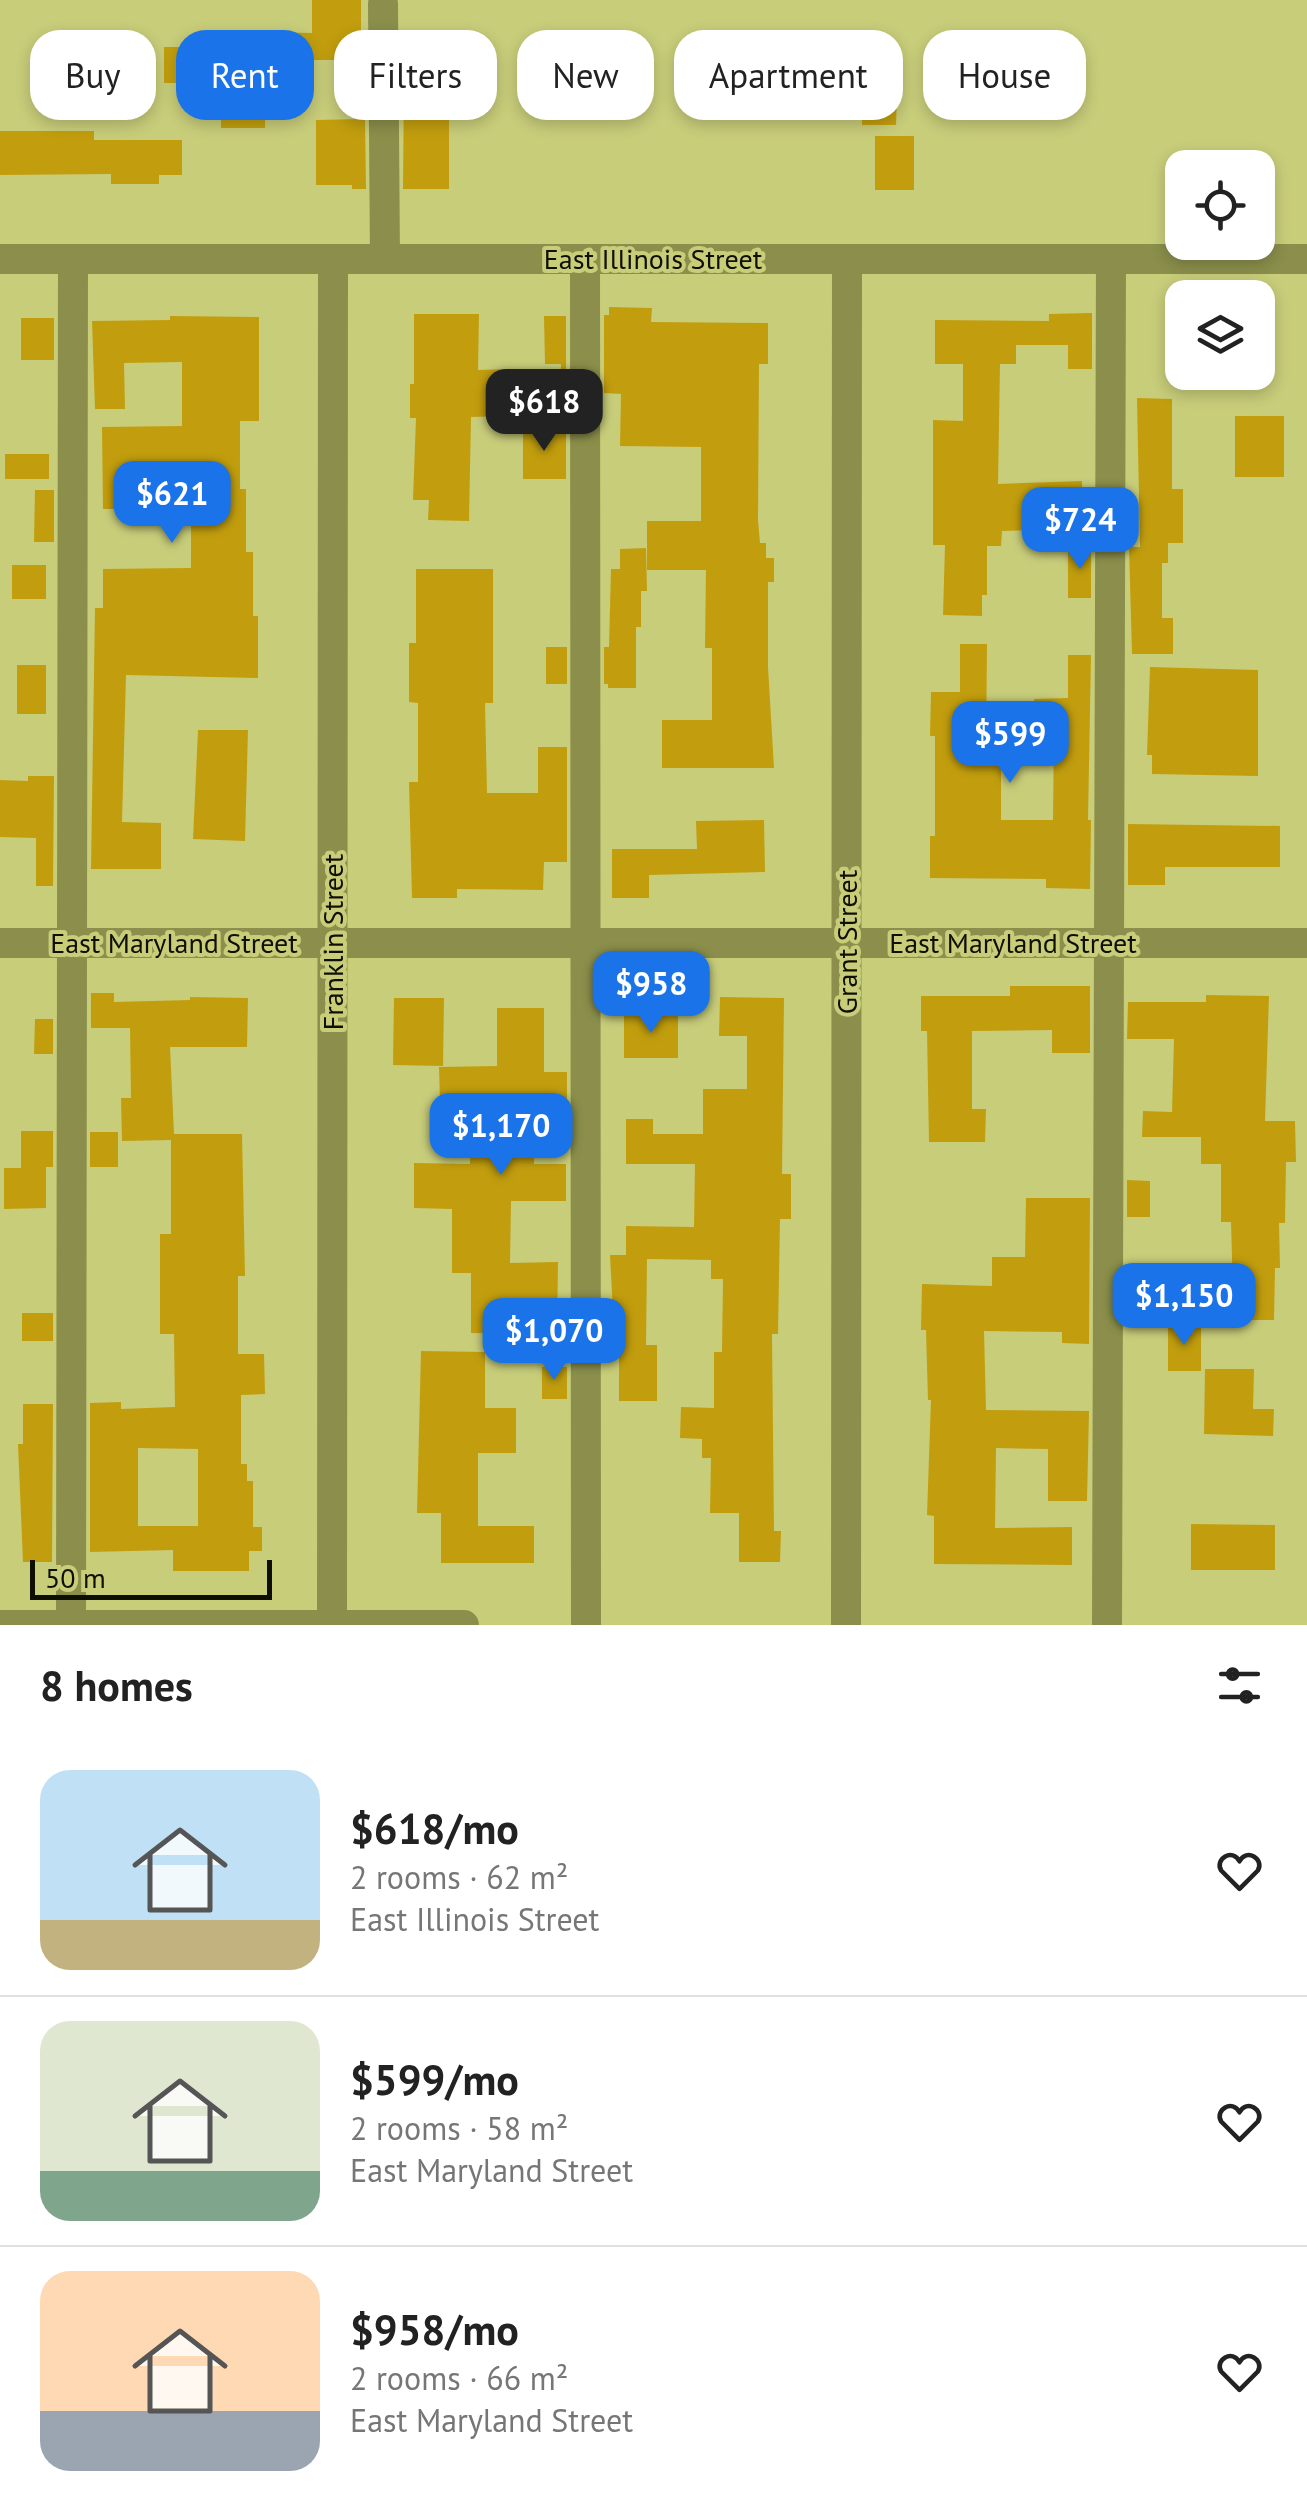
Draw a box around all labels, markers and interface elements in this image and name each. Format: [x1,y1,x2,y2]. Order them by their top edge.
chip: Buy [30,30,156,120]
chip: Rent [176,30,314,120]
chip: Filters [334,30,497,120]
chip: New [517,30,654,120]
chip: Apartment [674,30,903,120]
chip: House [923,30,1086,120]
map controls [1165,150,1275,390]
button: locate [1165,150,1275,260]
street label: East Illinois Street [544,240,763,277]
button: layers [1165,280,1275,390]
pin: $618 [485,369,603,454]
text: $618 [508,380,580,422]
pin: $621 [113,461,231,546]
text: $621 [136,472,208,514]
pin: $724 [1021,487,1139,572]
text: $724 [1044,498,1116,540]
pin: $599 [951,701,1069,786]
text: $599 [974,712,1046,754]
street label: Franklin Street [314,853,351,1030]
street label: Grant Street [828,869,865,1014]
street label: East Maryland Street [50,924,298,961]
street label: East Maryland Street [889,924,1137,961]
pin: $958 [592,951,710,1036]
text: $958 [615,962,687,1004]
pin: $1,170 [420,1093,582,1178]
text: $1,170 [452,1104,550,1146]
pin: $1,150 [1103,1263,1265,1348]
text: $1,150 [1135,1274,1233,1316]
pin: $1,070 [473,1298,635,1383]
text: $1,070 [505,1309,603,1351]
scale bar [30,1555,272,1600]
text: 50 m [45,1559,106,1596]
text: 8 homes [40,1658,193,1713]
icon: filters [1212,1658,1267,1713]
text: $618/mo [350,1801,519,1856]
icon: home [120,1810,240,1930]
icon: heart [1212,1843,1267,1898]
text: 2 rooms · 62 m² [350,1856,568,1898]
text: East Illinois Street [350,1898,599,1940]
text: $599/mo [350,2052,519,2107]
icon: home [120,2061,240,2181]
icon: heart [1212,2094,1267,2149]
text: 2 rooms · 58 m² [350,2107,568,2149]
text: East Maryland Street [350,2149,633,2191]
text: $958/mo [350,2302,519,2357]
icon: home [120,2311,240,2431]
icon: heart [1212,2344,1267,2399]
text: 2 rooms · 66 m² [350,2357,568,2399]
text: East Maryland Street [350,2399,633,2441]

